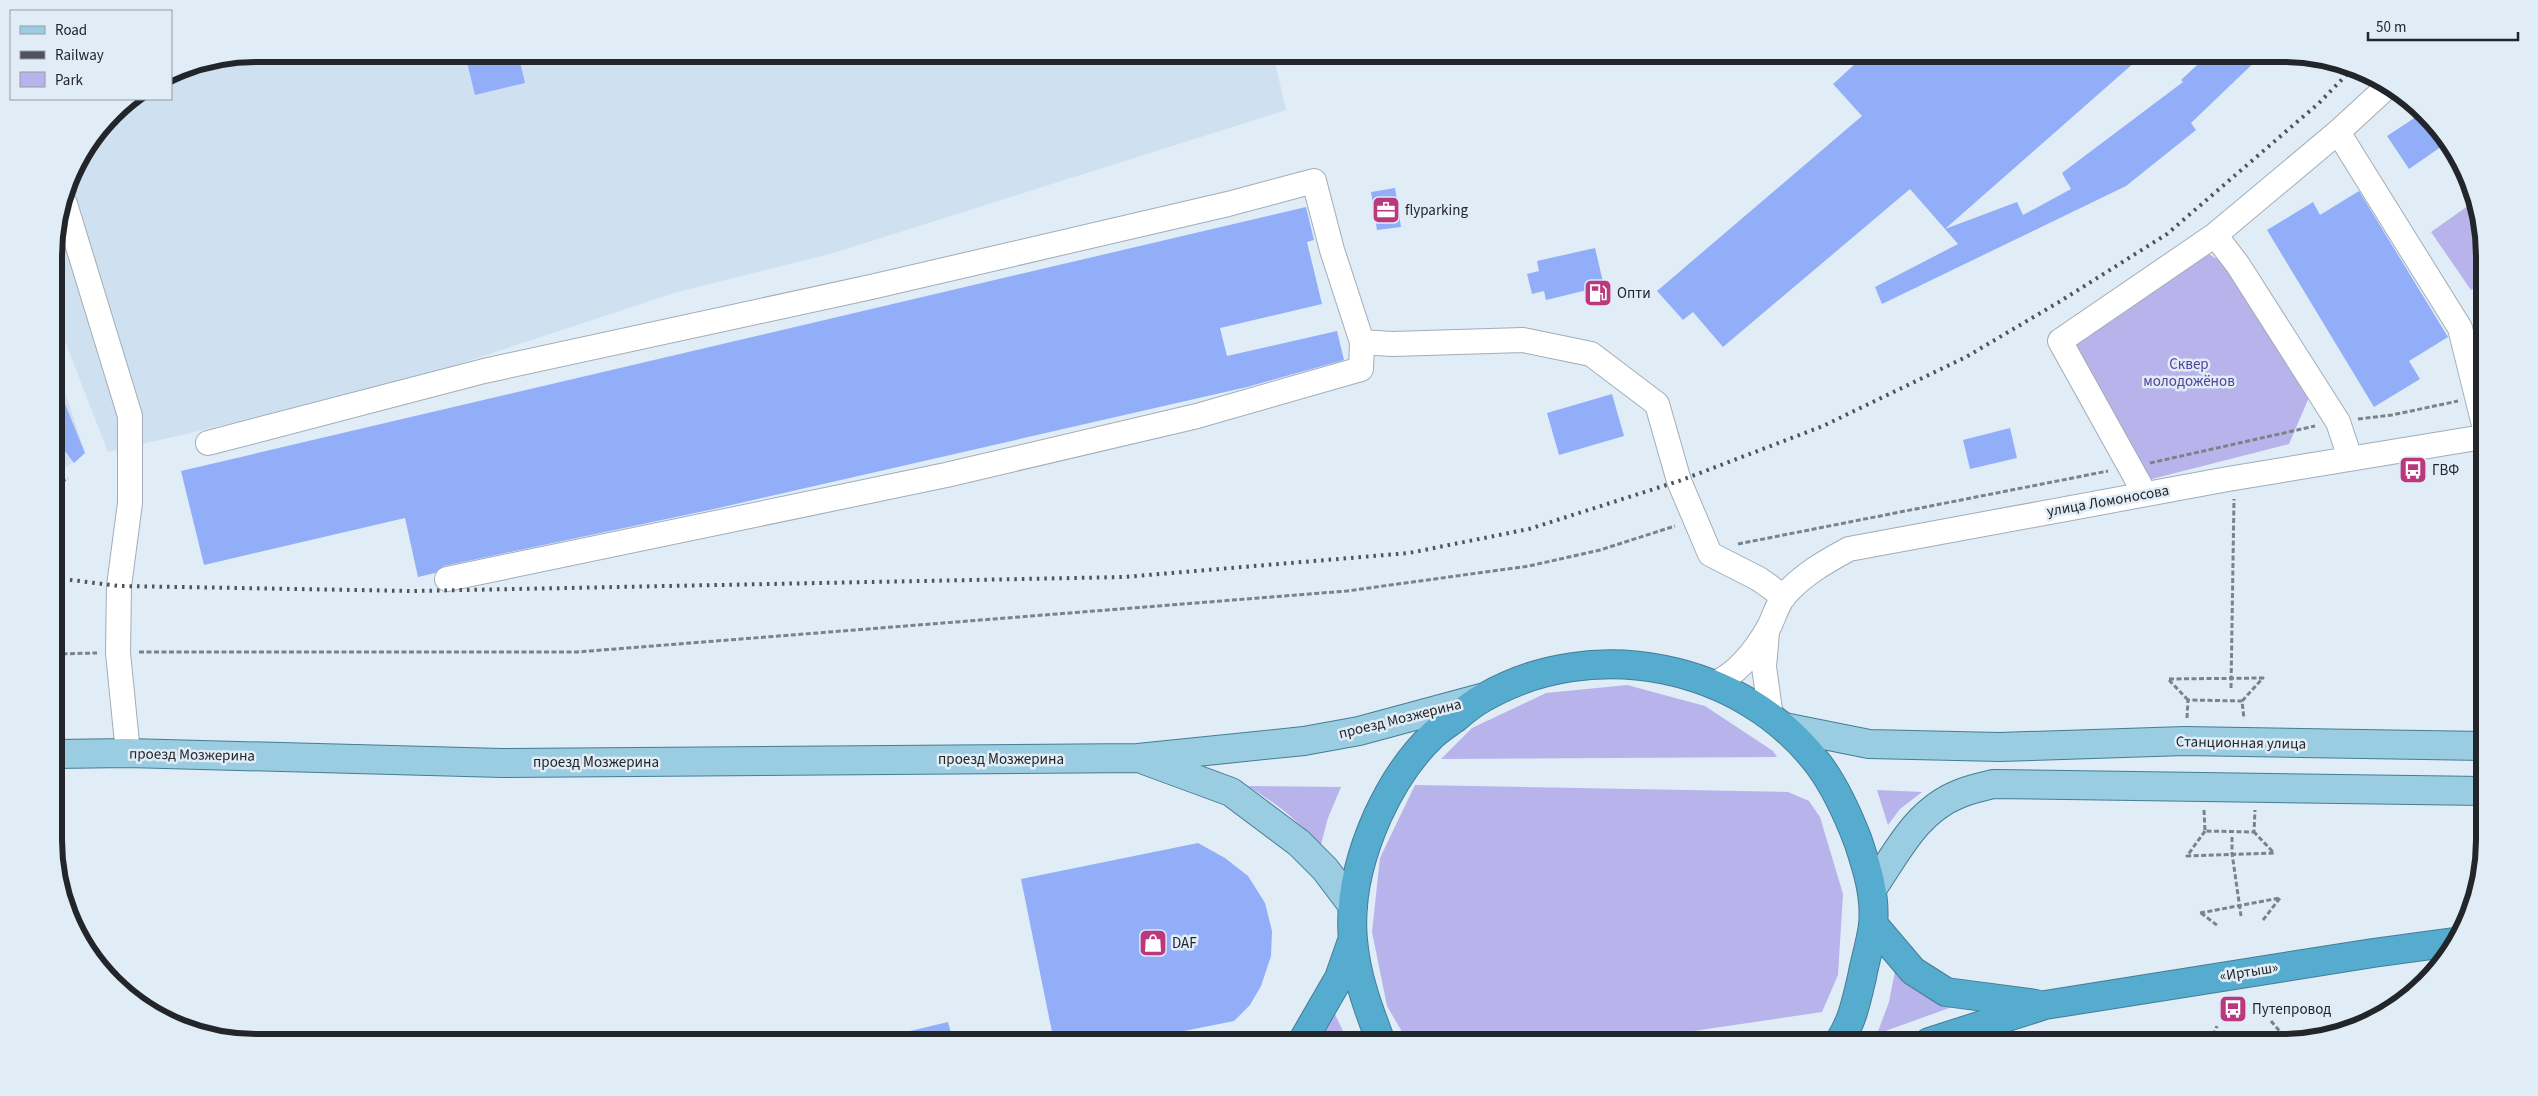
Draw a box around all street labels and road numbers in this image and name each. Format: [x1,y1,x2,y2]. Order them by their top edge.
street label: улица Ломоносова [2045,480,2171,522]
street label: проезд Мозжерина [1336,694,1464,744]
street label: Станционная улица [2176,731,2306,755]
street label: проезд Мозжерина [129,743,255,767]
street label: проезд Мозжерина [938,749,1064,770]
street label: проезд Мозжерина [533,752,659,773]
street label: «Иртыш» [2218,957,2280,987]

